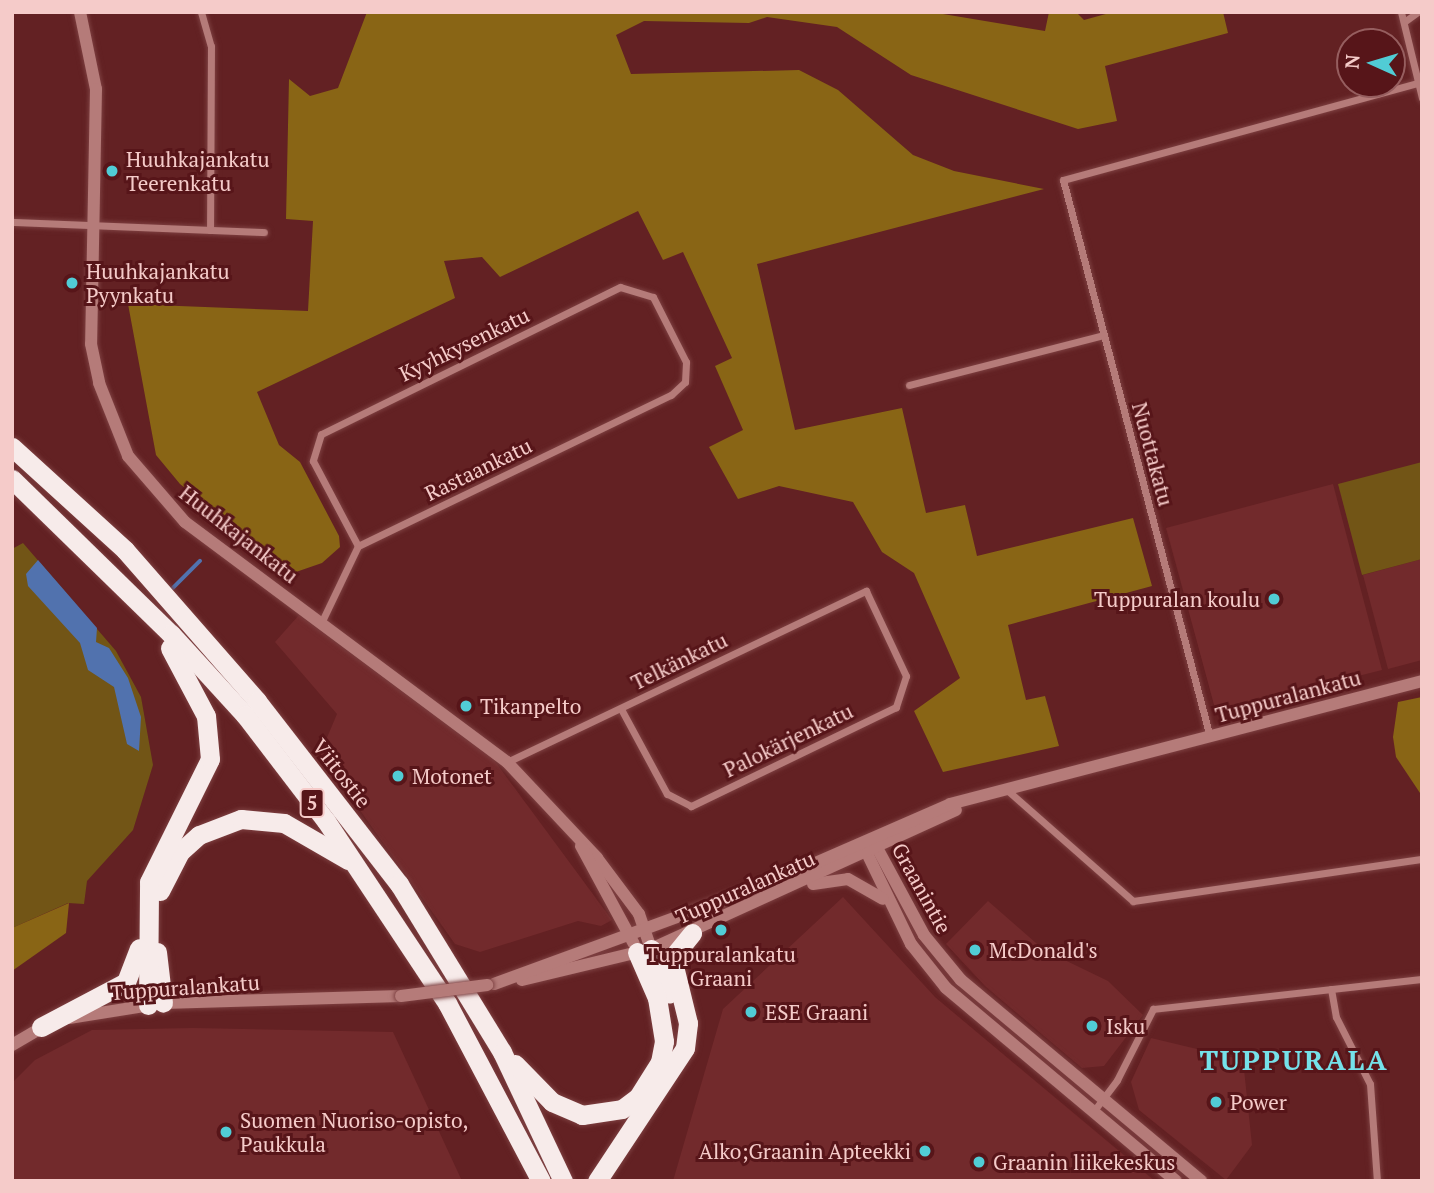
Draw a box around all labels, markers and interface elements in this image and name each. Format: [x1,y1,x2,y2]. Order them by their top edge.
north arrow [1336,28,1406,98]
text: N [1339,54,1365,70]
place label: Huuhkajankatu Teerenkatu [126,146,270,196]
marker: Huuhkajankatu Teerenkatu [104,163,120,179]
place label: Huuhkajankatu Pyynkatu [86,258,230,308]
marker: Huuhkajankatu Pyynkatu [64,275,80,291]
street label: Kyyhkysenkatu [395,302,533,386]
street label: Nuottakatu [1127,399,1179,509]
street label: Rastaankatu [420,432,536,506]
street label: Huuhkajankatu [175,480,303,588]
place label: Tuppuralan koulu [1094,586,1260,612]
marker: Tuppuralan koulu [1266,591,1282,607]
street label: Telkänkatu [627,627,731,695]
street label: Tuppuralankatu [1212,664,1364,728]
place label: Tikanpelto [480,693,581,719]
marker: Tikanpelto [458,698,474,714]
street label: Palokärjenkatu [719,698,857,782]
street label: Viitostie [307,734,377,812]
place label: Motonet [412,763,492,789]
marker: Motonet [390,768,406,784]
road number: 5 [298,788,326,818]
street label: Graanintie [887,838,957,938]
street label: Tuppuralankatu [672,845,818,929]
marker: Tuppuralankatu Graani [713,922,729,938]
place label: McDonald's [989,937,1098,963]
place label: Tuppuralankatu Graani [646,941,796,991]
marker: McDonald's [967,942,983,958]
street label: Tuppuralankatu [110,969,260,1005]
place label: ESE Graani [765,999,868,1025]
marker: ESE Graani [743,1004,759,1020]
place label: Isku [1106,1013,1145,1039]
marker: Isku [1084,1018,1100,1034]
district label: TUPPURALA [1201,1043,1387,1077]
place label: Power [1230,1089,1287,1115]
marker: Power [1208,1094,1224,1110]
place label: Suomen Nuoriso-opisto, Paukkula [240,1107,469,1157]
marker: Suomen Nuoriso-opisto, Paukkula [218,1124,234,1140]
place label: Alko;Graanin Apteekki [698,1138,911,1164]
marker: Alko;Graanin Apteekki [917,1143,933,1159]
place label: Graanin liikekeskus [993,1149,1175,1175]
marker: Graanin liikekeskus [971,1154,987,1170]

